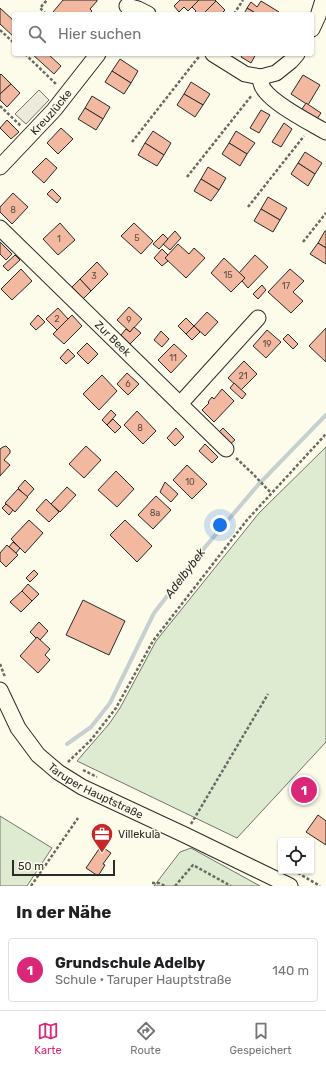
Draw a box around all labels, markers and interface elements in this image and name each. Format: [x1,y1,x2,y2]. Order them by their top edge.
search box [12,12,314,56]
icon: search [26,23,48,45]
text: Hier suchen [58,25,141,43]
street label: Kreuzlücke [28,87,75,138]
house number: 8 [10,205,16,215]
house number: 5 [134,233,140,243]
house number: 1 [57,234,61,244]
house number: 15 [223,270,233,280]
house number: 3 [91,271,97,281]
house number: 17 [282,281,291,291]
house number: 2 [54,314,60,324]
house number: 9 [126,315,132,325]
street label: Zur Beek [92,318,133,359]
house number: 19 [262,339,272,349]
house number: 11 [169,353,177,363]
house number: 21 [238,371,248,381]
house number: 6 [125,379,131,389]
house number: 8 [137,423,143,433]
house number: 10 [185,477,195,487]
house number: 8a [150,508,160,518]
your location [210,515,230,535]
water label: Adelbybek [161,545,209,601]
street label: Taruper Hauptstraße [45,760,145,822]
pin: 1 [291,775,317,805]
office icon: Villekula [89,821,115,854]
place label: Villekula [118,828,160,841]
map controls [278,838,314,874]
button: locate [278,838,314,874]
scale bar [12,858,115,877]
text: 50 m [18,860,44,873]
text: In der Nähe [16,902,111,922]
text: Grundschule Adelby [55,954,205,972]
text: 1 [27,963,33,978]
text: 140 m [272,963,309,978]
text: Schule · Taruper Hauptstraße [55,972,232,987]
tab: Karte [34,1020,62,1057]
tab: Route [130,1020,161,1057]
tab: Gespeichert [230,1020,292,1057]

